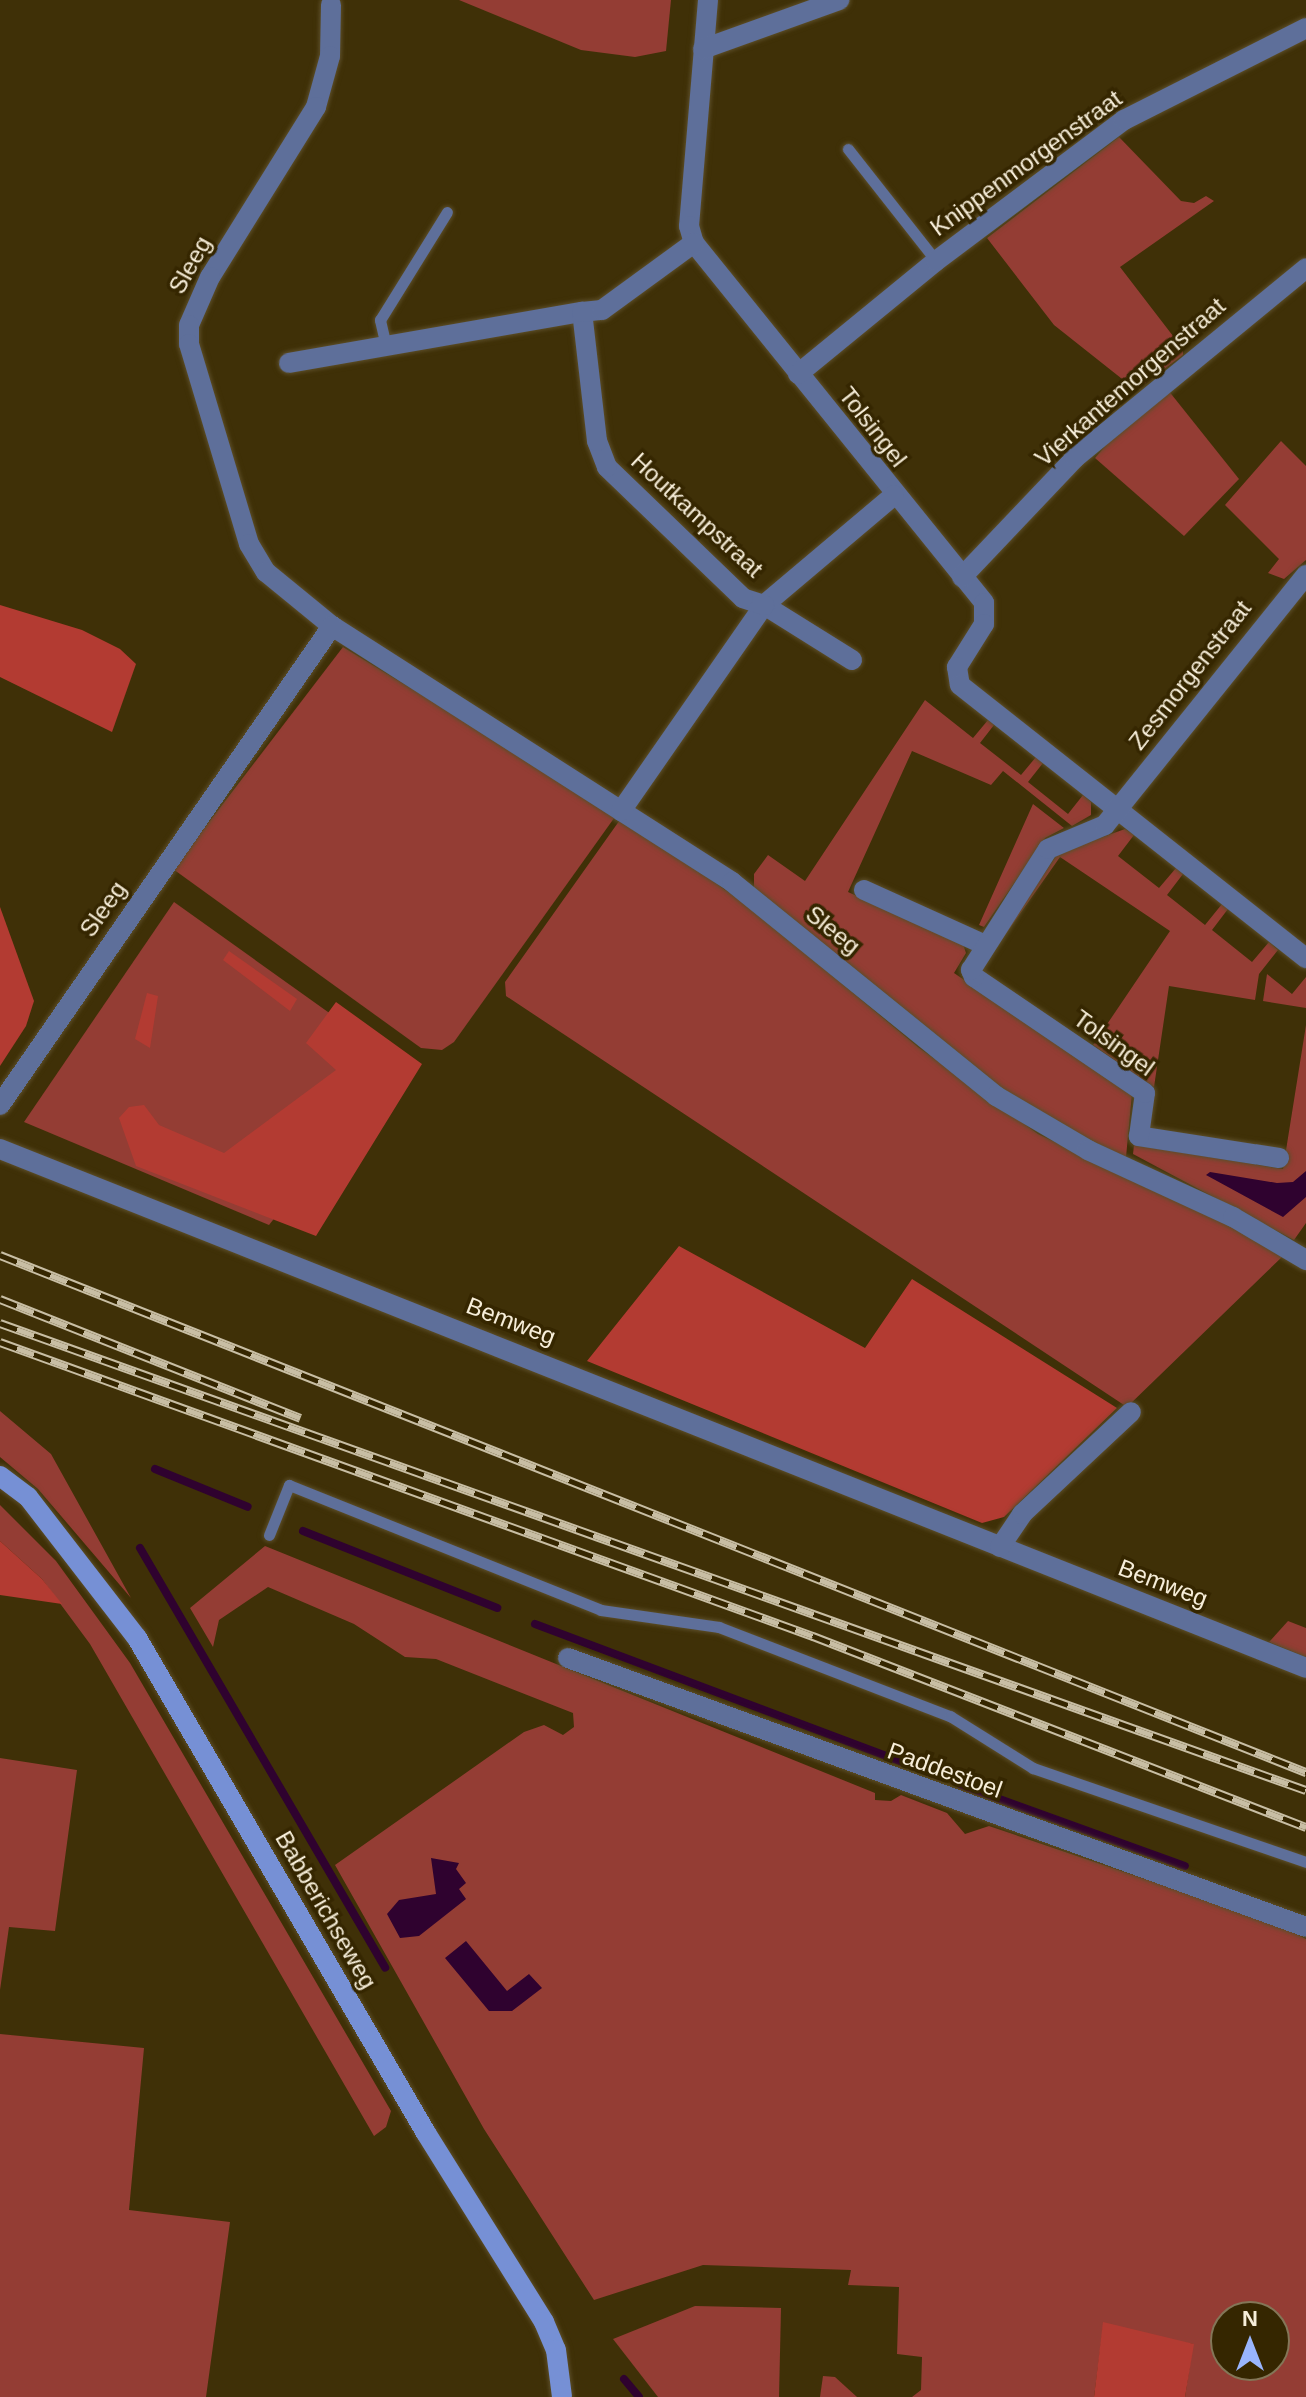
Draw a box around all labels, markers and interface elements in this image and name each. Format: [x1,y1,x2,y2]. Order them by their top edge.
street label: Knippenmorgenstraat [925,84,1127,242]
street label: Sleeg [163,231,217,299]
street label: Vierkantemorgenstraat [1029,292,1231,472]
street label: Tolsingel [833,381,913,473]
street label: Houtkampstraat [625,447,769,583]
street label: Zesmorgenstraat [1123,595,1257,755]
street label: Sleeg [74,876,132,942]
street label: Sleeg [800,899,866,961]
street label: Tolsingel [1068,1004,1160,1082]
street label: Bemweg [462,1291,560,1351]
street label: Bemweg [1114,1553,1212,1613]
street label: Paddestoel [884,1736,1006,1804]
street label: Babberichseweg [269,1826,383,1994]
north arrow [1210,2301,1290,2381]
text: N [1242,2306,1258,2331]

